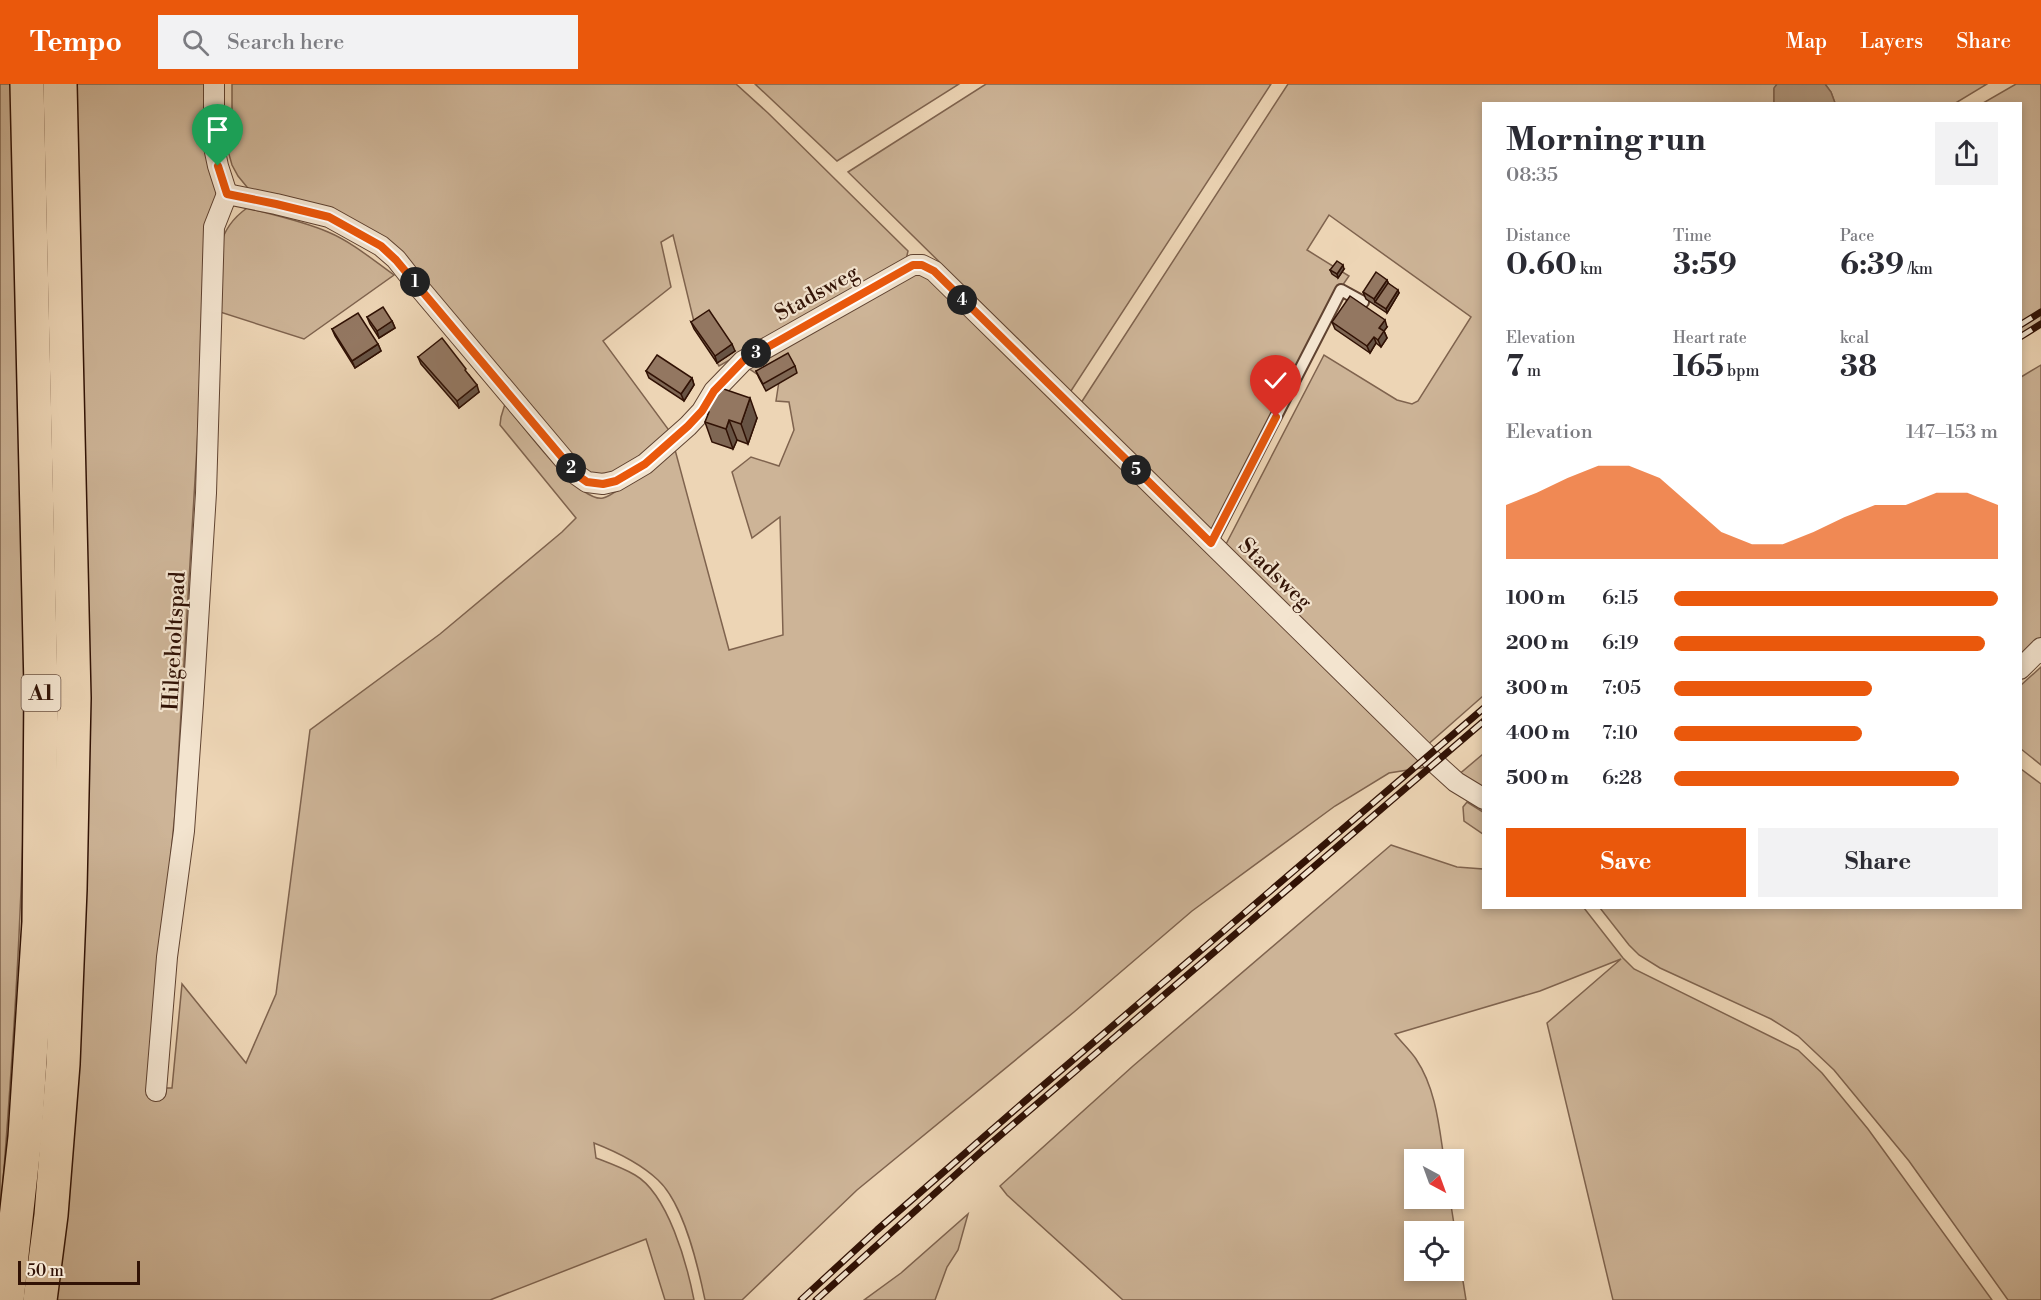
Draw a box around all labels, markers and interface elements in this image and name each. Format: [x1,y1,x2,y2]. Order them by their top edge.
search box [158,15,578,69]
text: Tempo [30,25,122,60]
icon: search [179,26,212,59]
text: Search here [227,29,344,56]
text: Map [1786,29,1827,55]
text: Layers [1860,29,1923,55]
text: Share [1956,29,2011,55]
pin [192,104,243,166]
icon: arrive [201,113,234,146]
text: Morning run [1506,120,1706,161]
button: share [1935,122,1998,185]
text: 08:35 [1506,163,1558,188]
text: Distance [1506,226,1571,246]
text: Time [1673,226,1712,246]
text: Pace [1840,226,1874,246]
text: 0.60 [1506,246,1577,284]
text: 3:59 [1673,246,1737,284]
text: 6:39 [1840,246,1904,284]
street label: Stadsweg [770,259,864,327]
text: km [1577,259,1602,279]
text: /km [1904,259,1933,279]
pin: 1 [400,267,430,297]
text: 1 [411,272,419,292]
pin: 4 [947,285,977,315]
text: 4 [957,290,967,310]
text: Elevation [1506,328,1575,348]
text: Heart rate [1673,328,1747,348]
text: kcal [1840,328,1869,348]
pin: 3 [741,338,771,368]
text: 3 [751,343,761,363]
text: 7 [1506,348,1524,386]
text: 165 [1673,348,1724,386]
text: 38 [1840,348,1877,386]
pin [1250,355,1301,417]
text: m [1524,361,1541,381]
text: bpm [1724,361,1760,381]
icon: check [1259,364,1292,397]
text: Elevation [1506,420,1593,445]
text: 147–153 m [1906,420,1998,445]
pin: 2 [556,453,586,483]
pin: 5 [1121,455,1151,485]
text: 2 [566,458,576,478]
text: 5 [1131,460,1141,480]
street label: Stadsweg [1232,532,1318,616]
street label: Hilgeholtspad [157,570,192,711]
text: 100 m [1506,586,1565,611]
text: 6:15 [1602,586,1638,611]
text: 200 m [1506,631,1569,656]
text: 6:19 [1602,631,1639,656]
road number: A1 [22,675,60,711]
text: 300 m [1506,676,1569,701]
text: 7:05 [1602,676,1641,701]
text: 400 m [1506,721,1570,746]
text: 7:10 [1602,721,1638,746]
text: 500 m [1506,766,1569,791]
text: 6:28 [1602,766,1642,791]
button: Save [1506,828,1746,897]
button: Share [1758,828,1998,897]
north arrow [1404,1149,1464,1209]
map controls [1404,1149,1464,1281]
button: locate [1404,1221,1464,1281]
scale bar [18,1258,140,1286]
text: 50 m [27,1261,64,1281]

